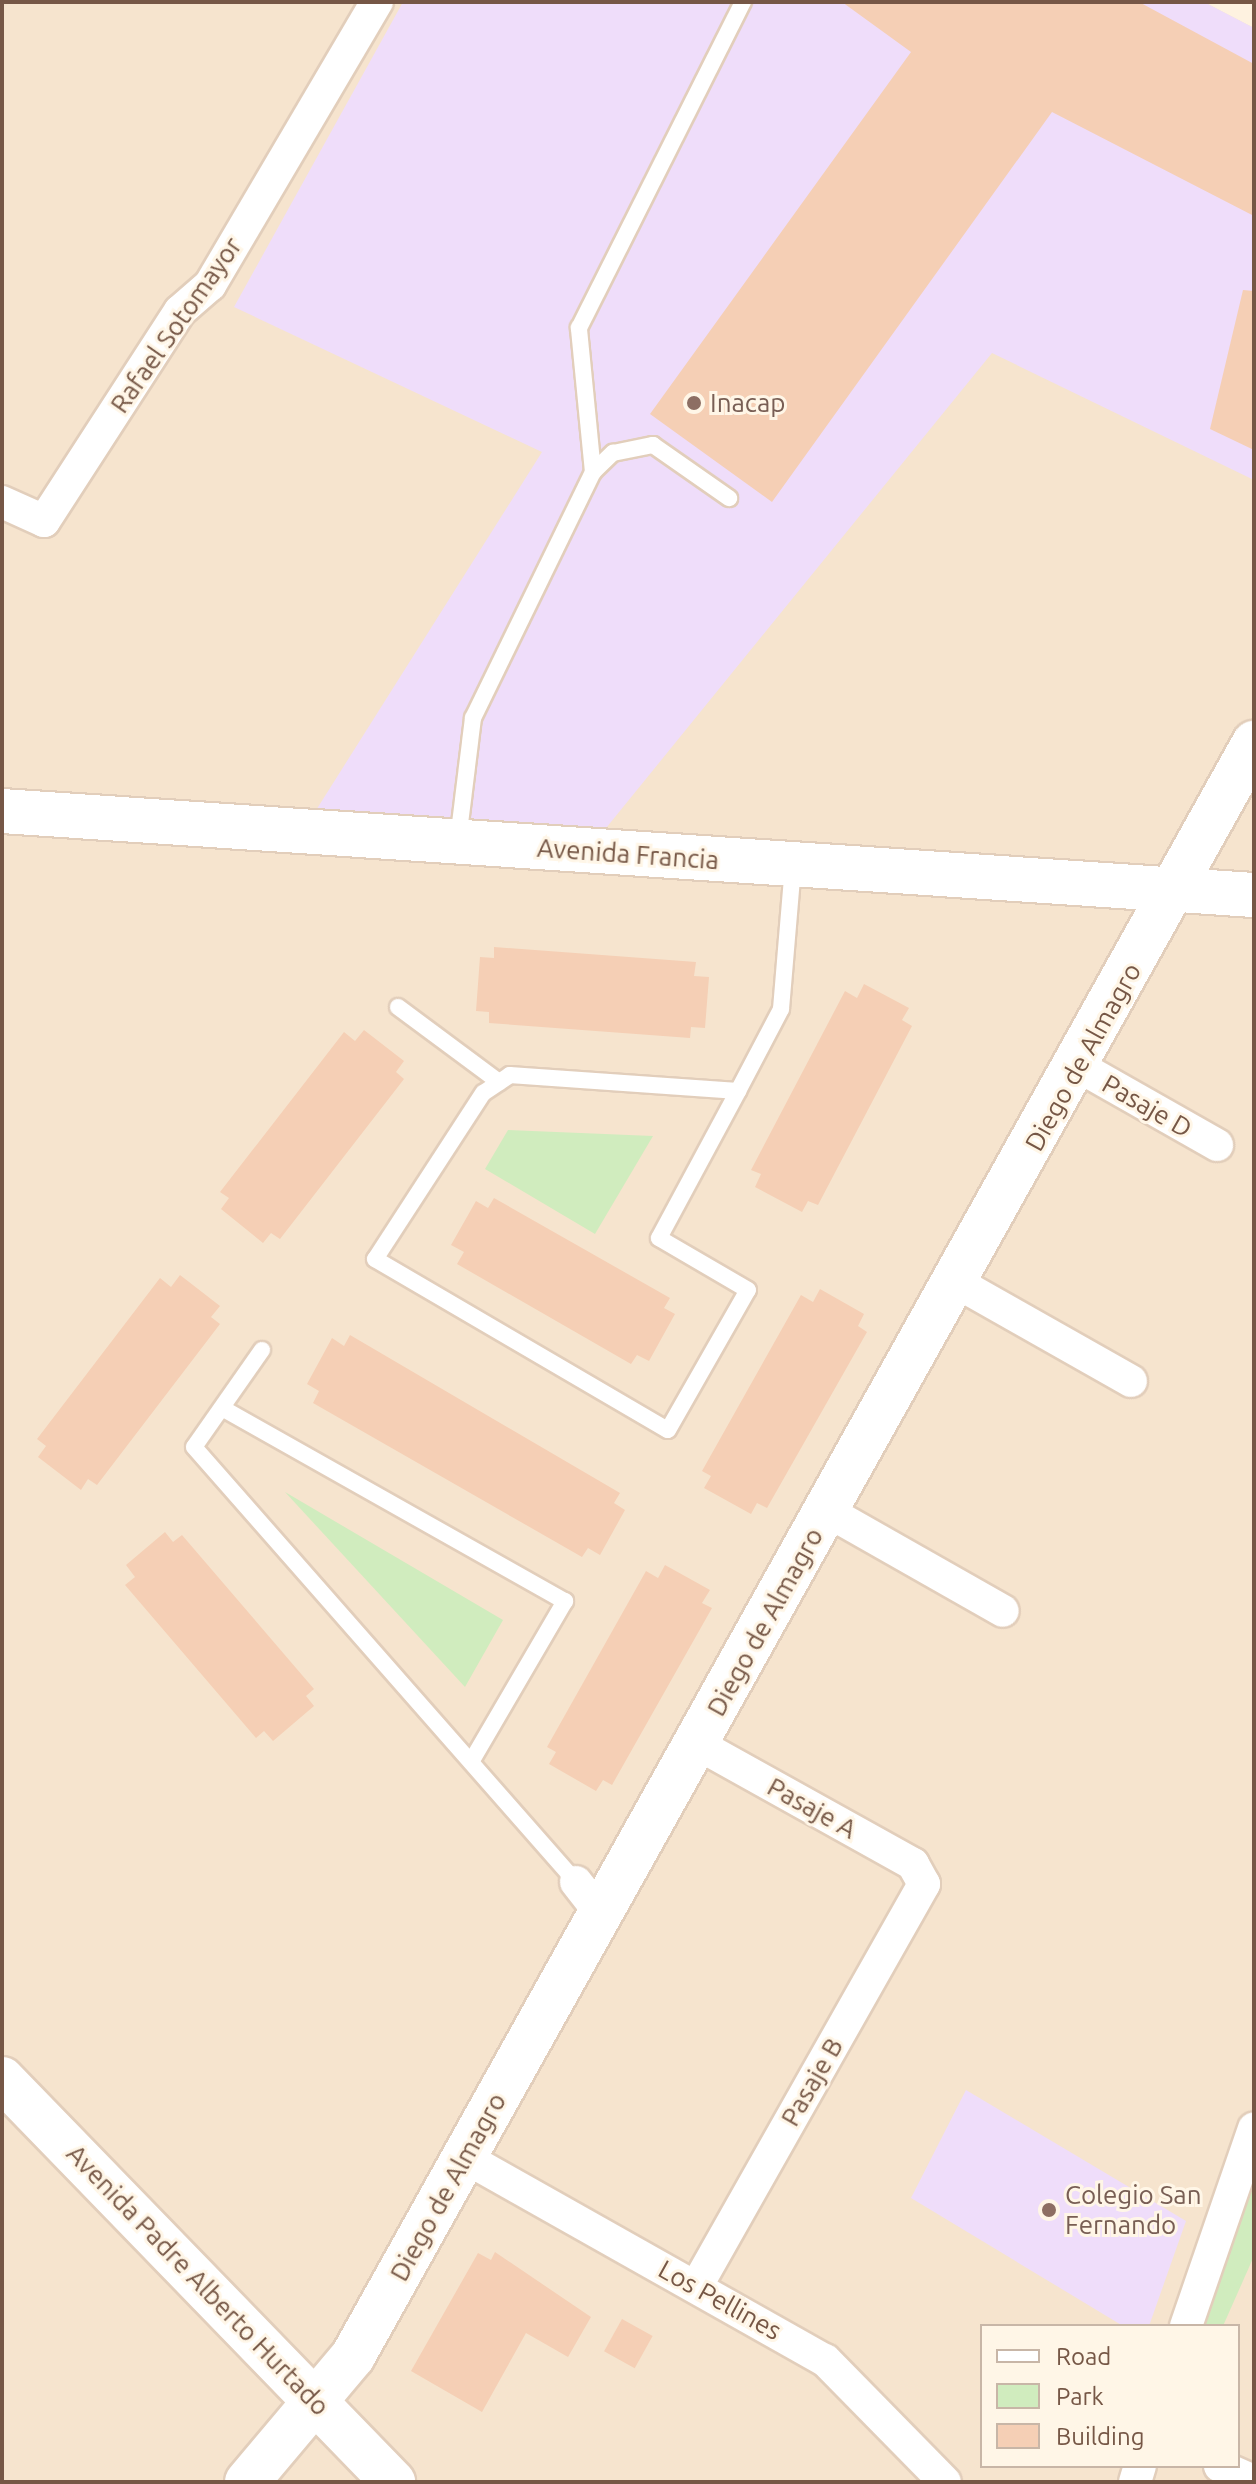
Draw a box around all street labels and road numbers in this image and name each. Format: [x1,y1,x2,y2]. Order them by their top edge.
street label: Rafael Sotomayor [104,231,248,419]
street label: Avenida Francia [536,832,720,876]
street label: Diego de Almagro [1018,958,1148,1156]
street label: Pasaje D [1097,1068,1197,1144]
street label: Diego de Almagro [700,1523,830,1721]
street label: Pasaje A [762,1771,862,1845]
street label: Pasaje B [774,2032,850,2132]
street label: Diego de Almagro [383,2088,513,2286]
street label: Avenida Padre Alberto Hurtado [60,2138,336,2422]
street label: Los Pellines [653,2254,787,2346]

